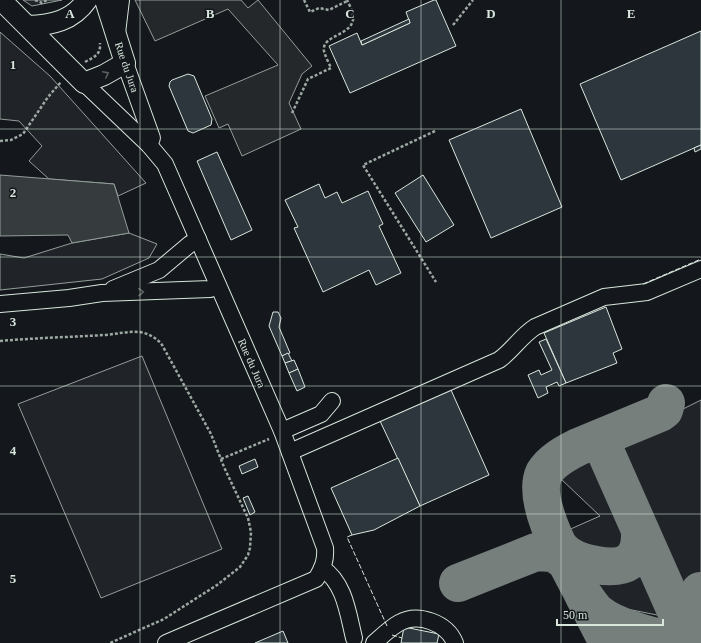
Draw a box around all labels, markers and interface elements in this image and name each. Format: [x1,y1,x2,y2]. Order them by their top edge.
text: A [65,6,75,21]
text: B [206,6,215,21]
text: C [345,6,355,21]
text: D [486,6,496,21]
text: E [627,6,635,21]
street label: Rue du Jura [113,40,141,94]
text: 1 [10,57,16,72]
one-way arrow [101,71,109,79]
text: 2 [10,185,16,200]
one-way arrow [138,287,144,296]
text: 3 [10,314,17,329]
street label: Rue du Jura [236,337,268,390]
text: 4 [10,443,17,458]
text: 5 [10,571,17,586]
scale bar [557,601,663,627]
text: 50 m [563,608,588,622]

